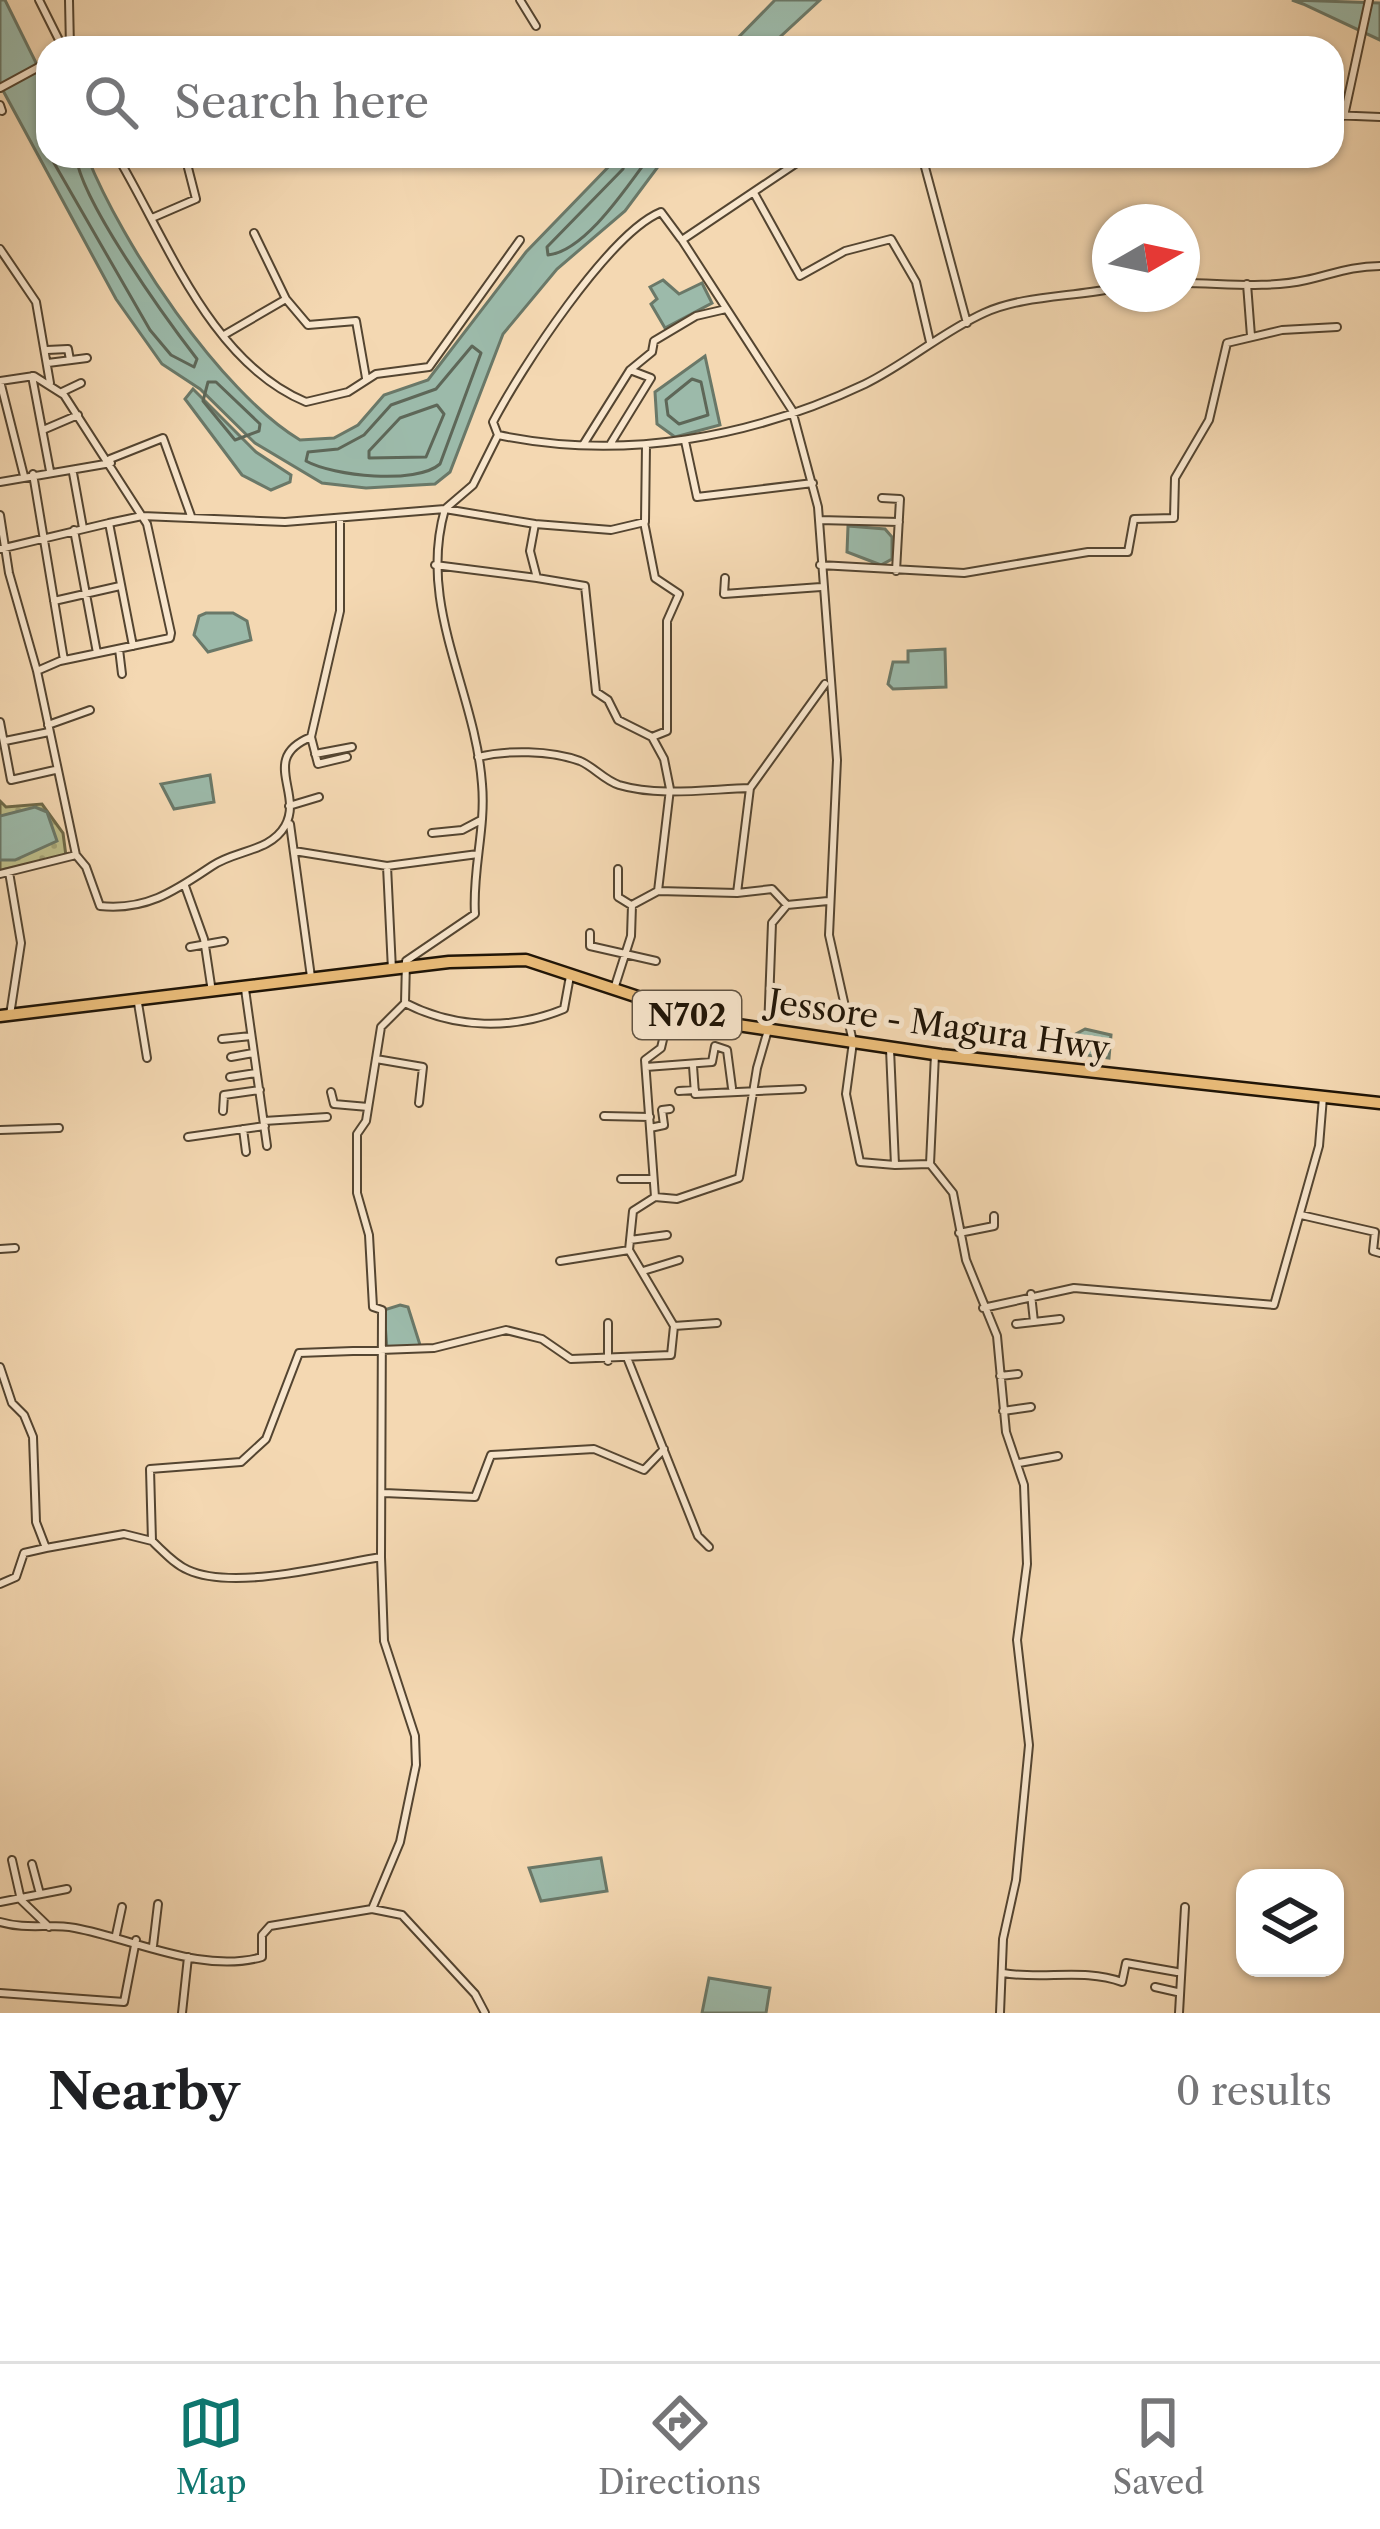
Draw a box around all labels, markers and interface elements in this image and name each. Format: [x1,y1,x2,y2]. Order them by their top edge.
search box [36,36,1344,168]
icon: search [78,69,144,135]
text: Search here [174,74,429,130]
north arrow [1092,204,1200,312]
street label: Jessore - Magura Hwy [761,980,1113,1069]
road number: N702 [633,991,741,1039]
map controls [1236,1869,1344,1977]
button: layers [1236,1869,1344,1977]
text: Nearby [48,2060,240,2122]
text: 0 results [1176,2067,1332,2115]
tab: Map [176,2390,247,2503]
tab: Directions [598,2390,761,2503]
tab: Saved [1113,2390,1204,2503]

